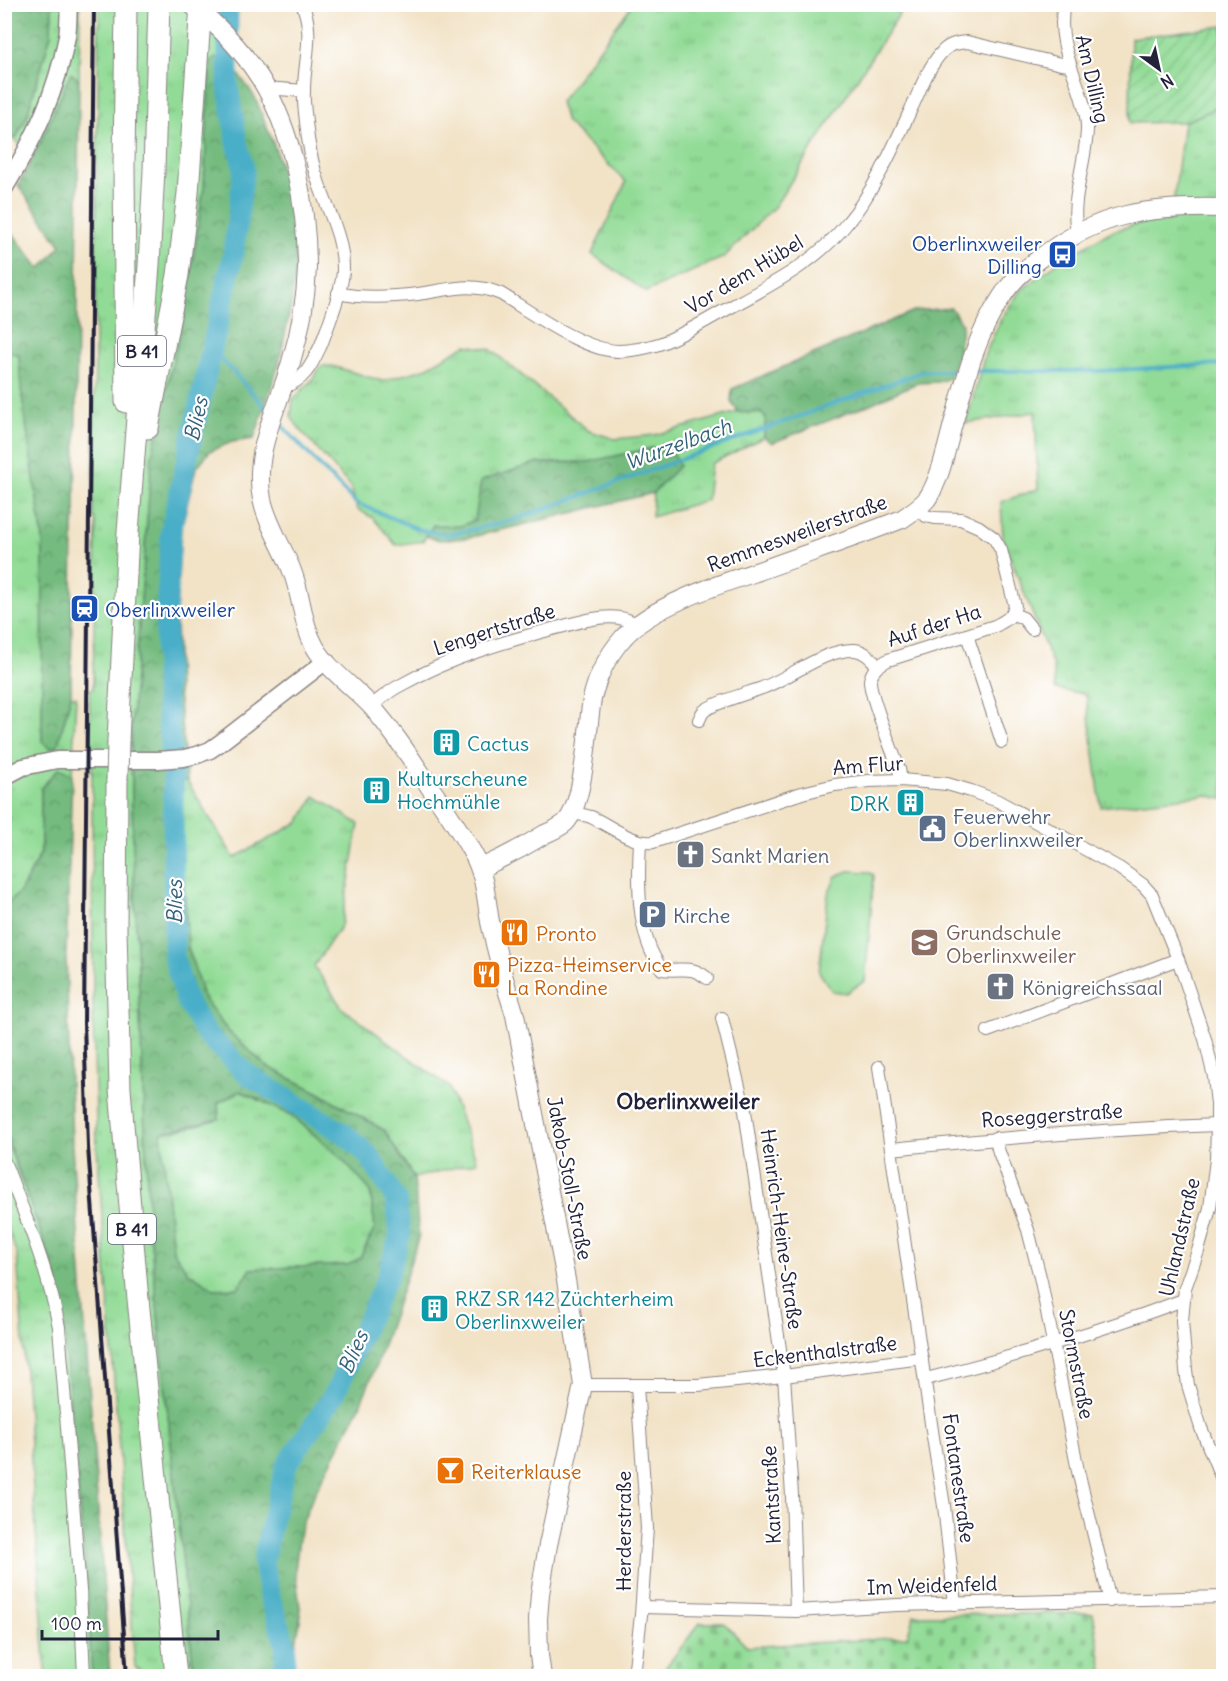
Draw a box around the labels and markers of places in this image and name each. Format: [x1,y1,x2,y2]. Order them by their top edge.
place label: Oberlinxweiler Dilling [912,231,1042,279]
bus stop icon: Oberlinxweiler Dilling [1047,238,1079,270]
station icon: Oberlinxweiler [68,593,100,625]
place label: Oberlinxweiler [105,597,235,622]
building icon: Cactus [430,727,462,759]
place label: Cactus [467,731,529,756]
place label: Kulturscheune Hochmühle [397,766,528,814]
building icon: Kulturscheune Hochmühle [360,774,392,806]
building icon: DRK [894,787,926,819]
place label: DRK [850,791,890,816]
place label: Feuerwehr Oberlinxweiler [953,804,1083,852]
public building icon: Feuerwehr Oberlinxweiler [916,812,948,844]
church icon: Sankt Marien [674,839,706,871]
place label: Sankt Marien [711,843,829,868]
parking icon: Kirche [636,899,668,931]
place label: Kirche [673,903,730,928]
restaurant icon: Pronto [499,917,531,949]
place label: Grundschule Oberlinxweiler [946,920,1076,968]
place label: Pronto [536,921,597,946]
school or university icon: Grundschule Oberlinxweiler [909,927,941,959]
place label: Pizza-Heimservice La Rondine [507,952,672,1000]
restaurant icon: Pizza-Heimservice La Rondine [470,959,502,991]
church icon: Königreichssaal [985,971,1017,1003]
place label: Königreichssaal [1022,975,1163,1000]
place label: RKZ SR 142 Züchterheim Oberlinxweiler [455,1286,674,1334]
building icon: RKZ SR 142 Züchterheim Oberlinxweiler [418,1293,450,1325]
bar icon: Reiterklause [434,1455,466,1487]
place label: Reiterklause [471,1459,582,1484]

